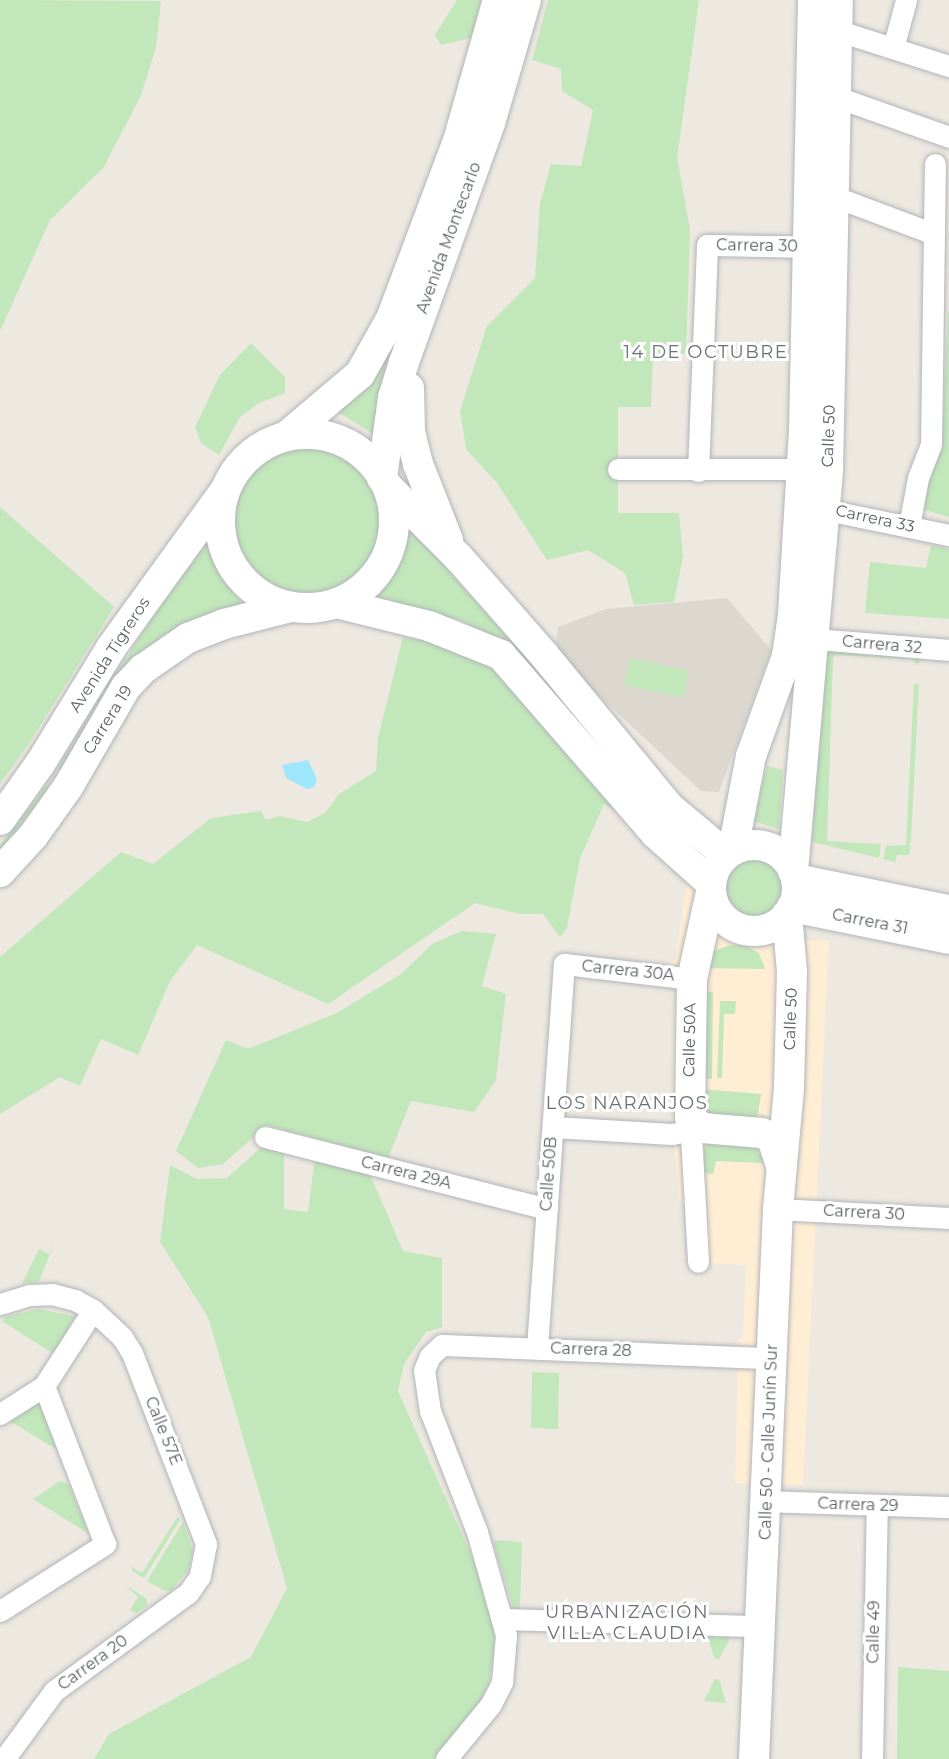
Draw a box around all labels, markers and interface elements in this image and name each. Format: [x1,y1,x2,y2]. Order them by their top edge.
street label: Avenida Montecarlo [413,160,485,316]
street label: Carrera 30 [716,236,798,256]
district label: 14 DE OCTUBRE [624,341,788,363]
street label: Calle 50 [818,404,840,468]
street label: Carrera 33 [834,501,916,537]
street label: Avenida Tigreros [66,594,154,716]
street label: Carrera 32 [841,632,923,658]
street label: Carrera 19 [79,682,137,758]
street label: Carrera 31 [830,905,910,939]
street label: Carrera 30A [581,957,675,985]
street label: Calle 50 [780,987,802,1051]
street label: Calle 50A [680,1003,700,1077]
district label: LOS NARANJOS [546,1092,708,1114]
street label: Calle 50B [537,1136,561,1212]
street label: Carrera 29A [359,1153,453,1193]
street label: Carrera 30 [823,1201,905,1225]
street label: Carrera 28 [550,1339,632,1361]
street label: Calle 50 - Calle Junín Sur [756,1344,782,1540]
street label: Calle 57E [141,1394,185,1468]
street label: Carrera 29 [817,1494,899,1516]
street label: Calle 49 [864,1600,884,1664]
district label: URBANIZACIÓN VILLA CLAUDIA [545,1602,709,1644]
street label: Carrera 20 [54,1631,132,1695]

